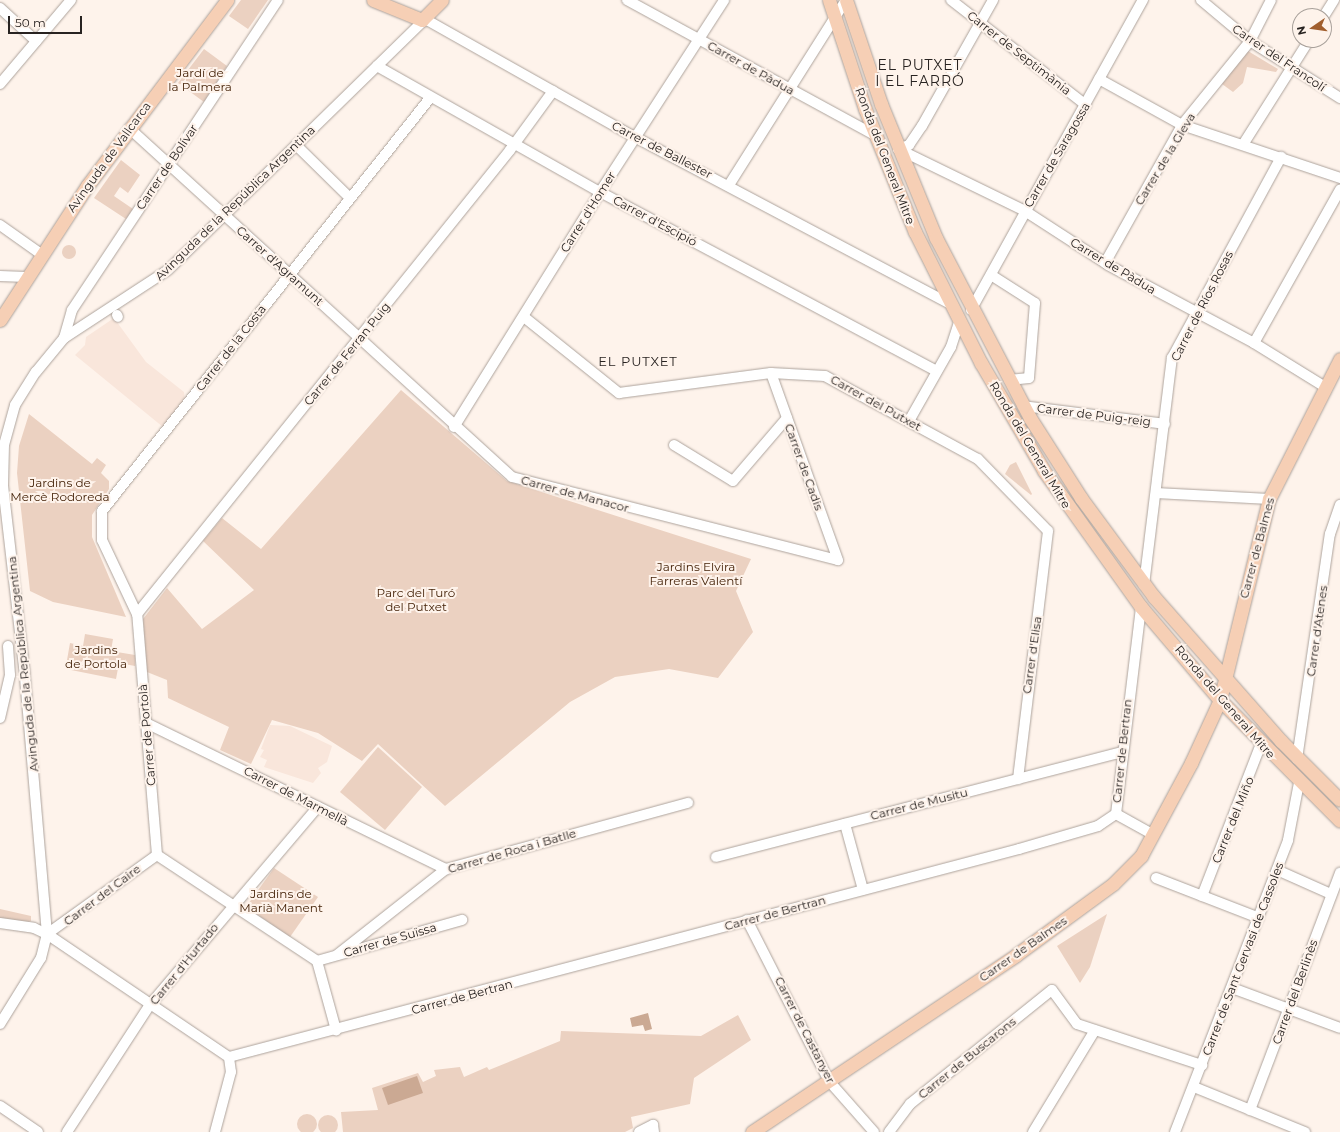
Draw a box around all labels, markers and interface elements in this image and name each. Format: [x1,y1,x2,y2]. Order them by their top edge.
scale bar [10,8,84,34]
street label: Carrer de Septimània [964,8,1074,98]
north arrow [1292,8,1332,48]
text: 50 m [15,15,46,30]
street label: Carrer del Francolí [1230,21,1328,95]
text: N [1293,25,1309,36]
street label: Carrer de Pàdua [705,38,797,98]
district label: EL PUTXET I EL FARRÓ [875,57,965,90]
park label: Jardí de la Palmera [168,66,232,94]
street label: Ronda del General Mitre [852,86,918,226]
street label: Avinguda de Vallcarca [64,99,154,215]
street label: Carrer de Saragossa [1021,100,1093,210]
street label: Carrer de la Gleva [1132,110,1198,208]
street label: Carrer de Ballester [609,118,715,182]
street label: Carrer de Bolívar [133,122,201,212]
street label: Avinguda de la República Argentina [152,123,318,283]
street label: Carrer d'Homer [557,169,619,255]
street label: Carrer d'Escipió [610,193,700,249]
street label: Carrer d'Agramunt [234,223,326,309]
street label: Carrer de Pàdua [1068,235,1158,297]
street label: Carrer de Ríos Rosas [1168,248,1236,364]
street label: Carrer de Ferran Puig [301,299,393,409]
street label: Carrer de la Costa [193,302,269,394]
district label: EL PUTXET [598,353,678,369]
street label: Carrer del Putxet [828,372,924,434]
street label: Ronda del General Mitre [986,379,1074,511]
street label: Carrer de Puig-reig [1036,401,1152,429]
street label: Carrer de Cadis [782,422,826,512]
street label: Carrer de Manacor [519,473,631,515]
park label: Jardins de Mercè Rodoreda [10,476,110,504]
street label: Carrer de Balmes [1237,496,1277,600]
street label: Avinguda de la República Argentina [5,556,41,772]
park label: Jardins Elvira Farreras Valentí [650,560,742,588]
street label: Carrer d'Atenes [1303,585,1331,677]
park label: Parc del Turó del Putxet [377,586,455,614]
street label: Carrer d'Elisa [1019,615,1045,695]
street label: Ronda del General Mitre [1172,642,1278,762]
park label: Jardins de Portola [65,643,127,671]
street label: Carrer de Portolà [135,684,159,786]
street label: Carrer de Bertran [1109,698,1135,804]
street label: Carrer de Marmellà [241,763,351,829]
street label: Carrer del Miño [1209,775,1257,865]
street label: Carrer de Musitu [869,785,969,823]
street label: Carrer de Roca i Batlle [446,826,578,876]
street label: Carrer de Sant Gervasi de Cassoles [1199,860,1287,1058]
street label: Carrer del Caire [61,861,143,929]
park label: Jardins de Marià Manent [239,887,323,915]
street label: Carrer de Bertran [723,893,827,933]
street label: Carrer de Balmes [976,913,1070,985]
street label: Carrer d'Hurtado [147,920,221,1008]
street label: Carrer de Suïssa [342,920,438,960]
street label: Carrer del Berlinès [1269,938,1321,1046]
street label: Carrer de Castanyer [772,974,838,1086]
street label: Carrer de Bertran [410,977,514,1017]
street label: Carrer de Buscarons [915,1014,1019,1102]

